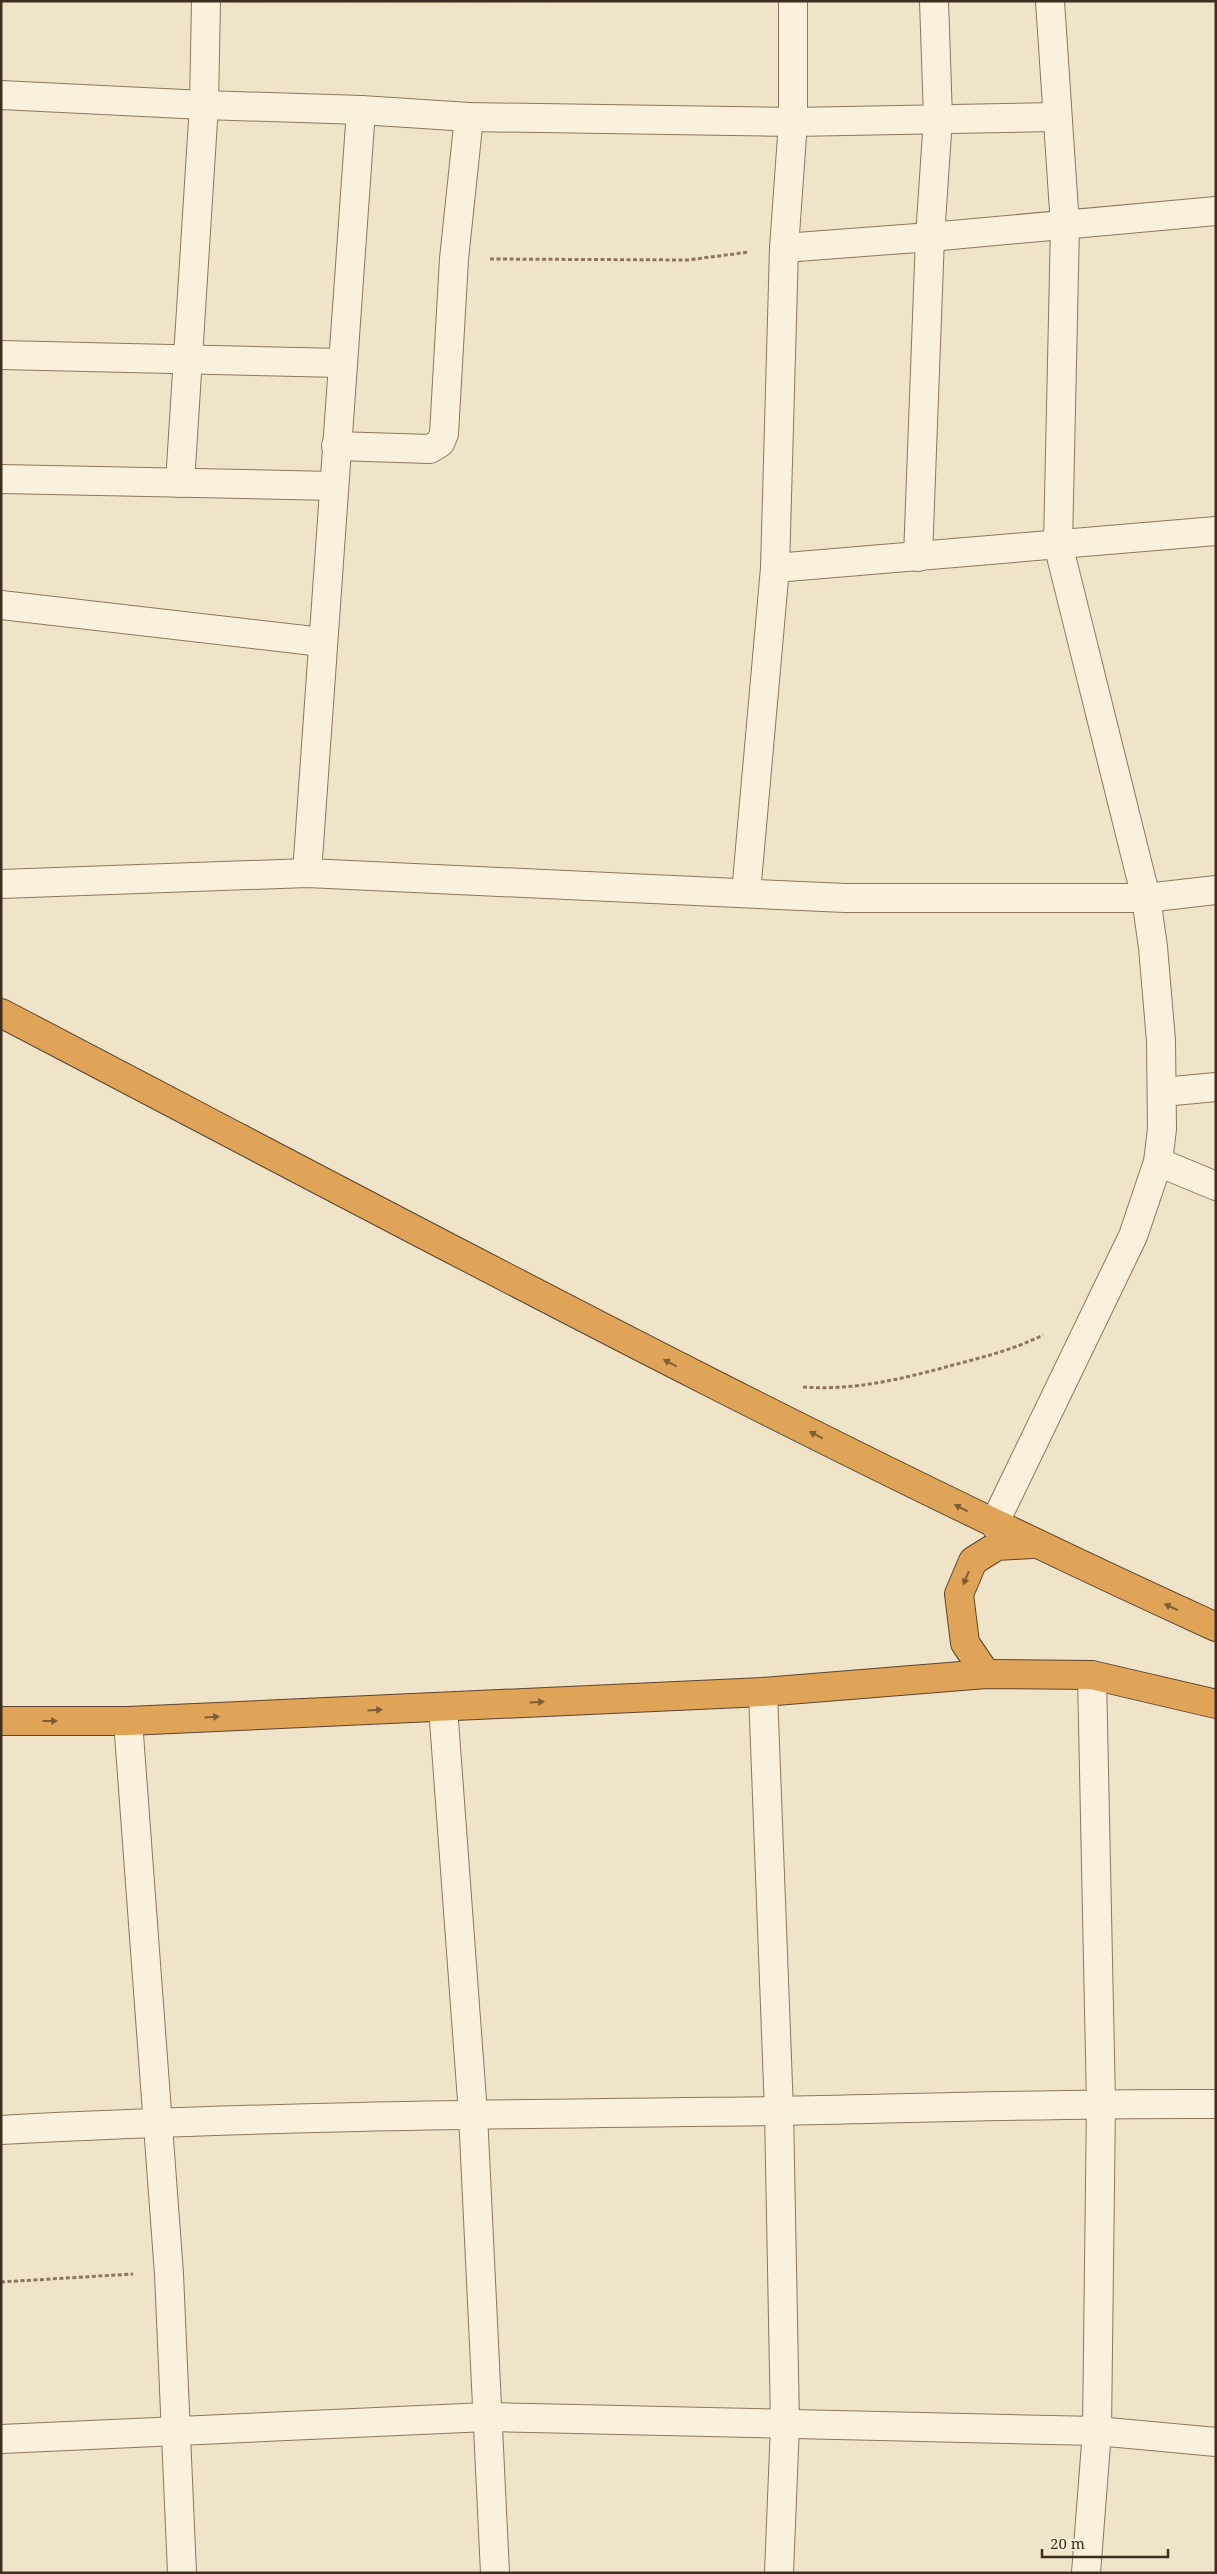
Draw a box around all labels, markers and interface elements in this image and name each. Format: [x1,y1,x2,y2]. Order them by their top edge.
one-way arrow [663,1358,677,1366]
one-way arrow [809,1431,823,1439]
one-way arrow [954,1504,968,1512]
one-way arrow [961,1571,969,1585]
one-way arrow [1164,1602,1178,1610]
one-way arrow [529,1698,545,1706]
one-way arrow [367,1705,383,1713]
one-way arrow [205,1713,221,1721]
one-way arrow [42,1717,58,1725]
scale bar [1042,2526,1168,2558]
text: 20 m [1050,2533,1085,2553]

